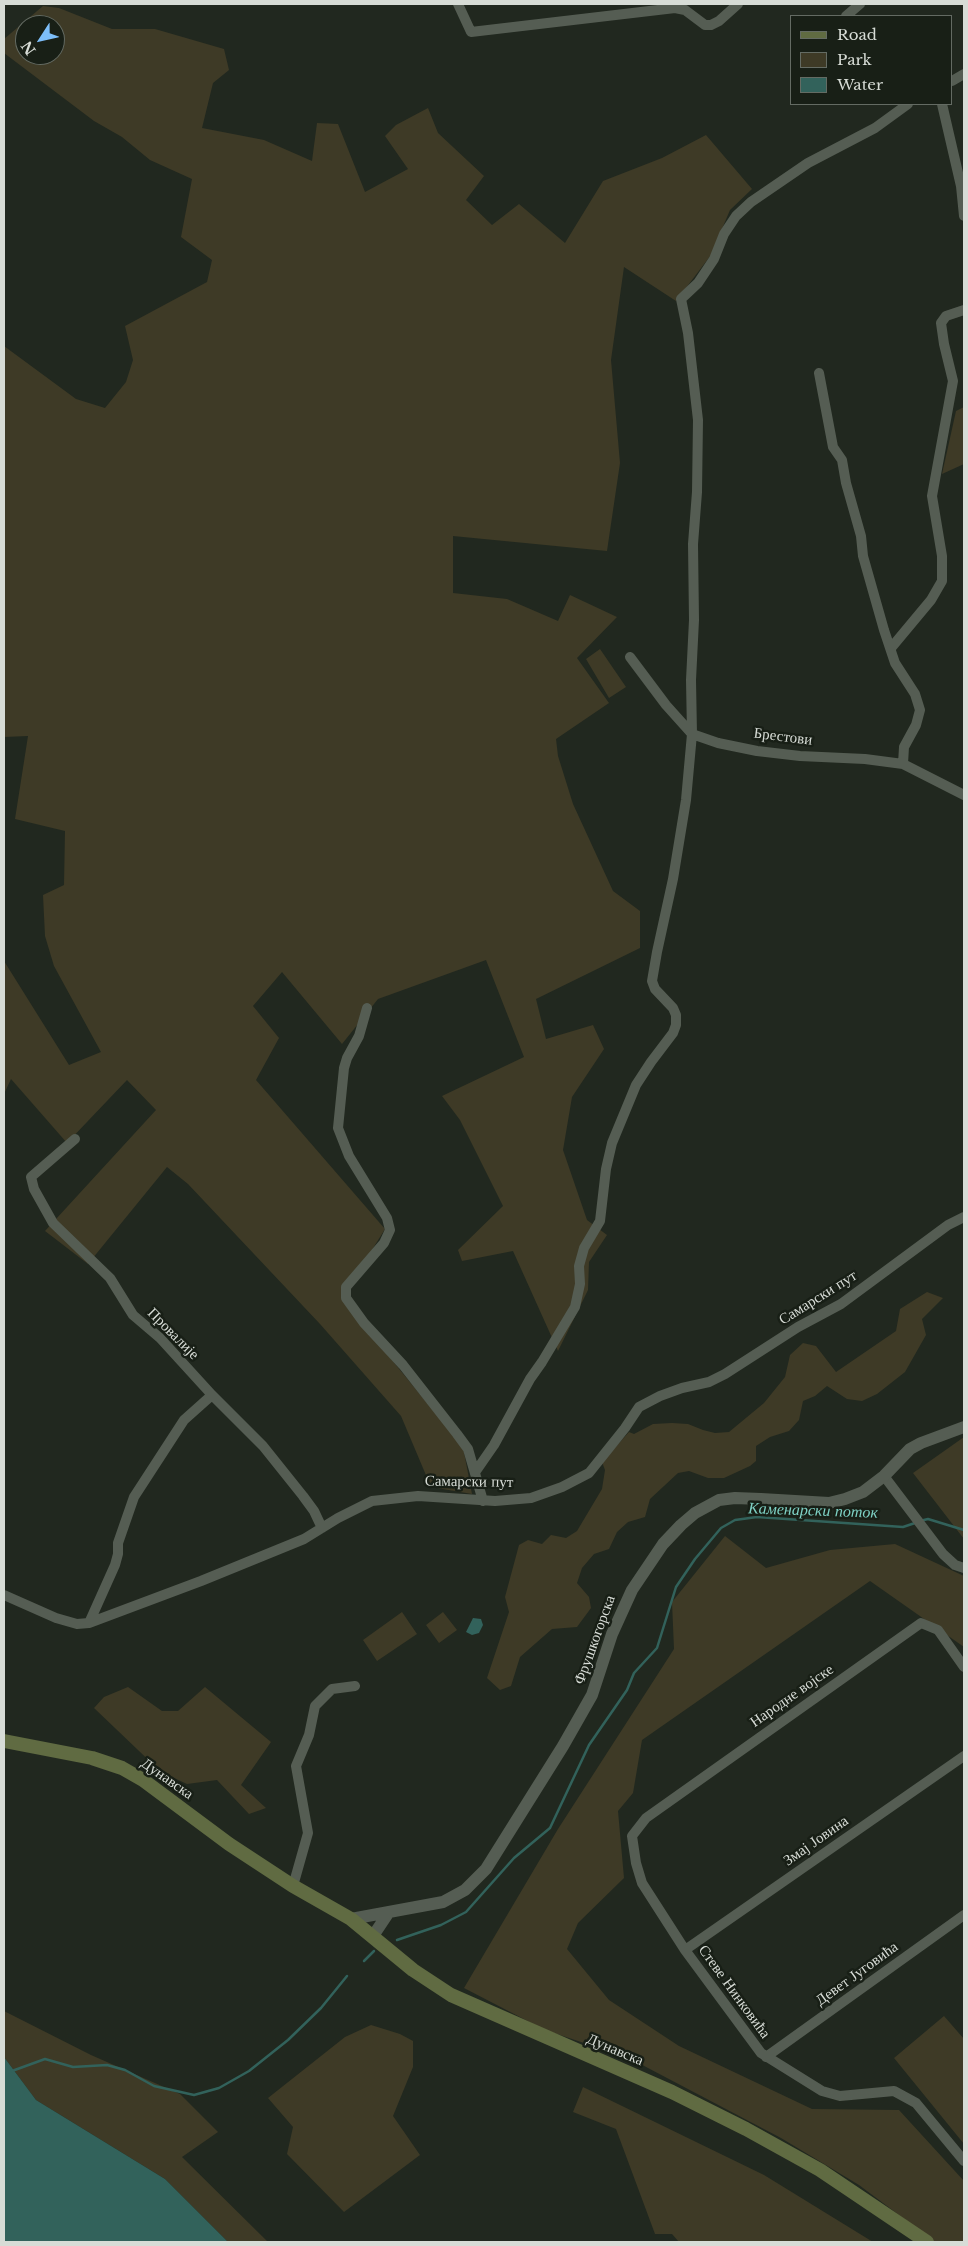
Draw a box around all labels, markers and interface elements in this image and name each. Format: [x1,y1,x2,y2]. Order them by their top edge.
north arrow [15,15,65,65]
legend [790,15,953,105]
text: Road [837,25,877,44]
text: N [17,37,40,59]
text: Park [837,50,872,69]
text: Water [837,75,883,94]
street label: Брестови [753,724,813,750]
street label: Самарски пут [776,1267,860,1329]
street label: Провалије [143,1304,203,1364]
street label: Самарски пут [425,1472,513,1492]
water label: Каменарски поток [748,1499,878,1523]
street label: Фрушкогорска [571,1593,619,1687]
street label: Народне војске [747,1661,837,1731]
street label: Дунавска [137,1754,197,1804]
street label: Змај Јовина [780,1812,852,1870]
street label: Девет Југовића [812,1938,902,2010]
street label: Стеве Нинковића [694,1942,774,2042]
street label: Дунавска [584,2030,646,2070]

